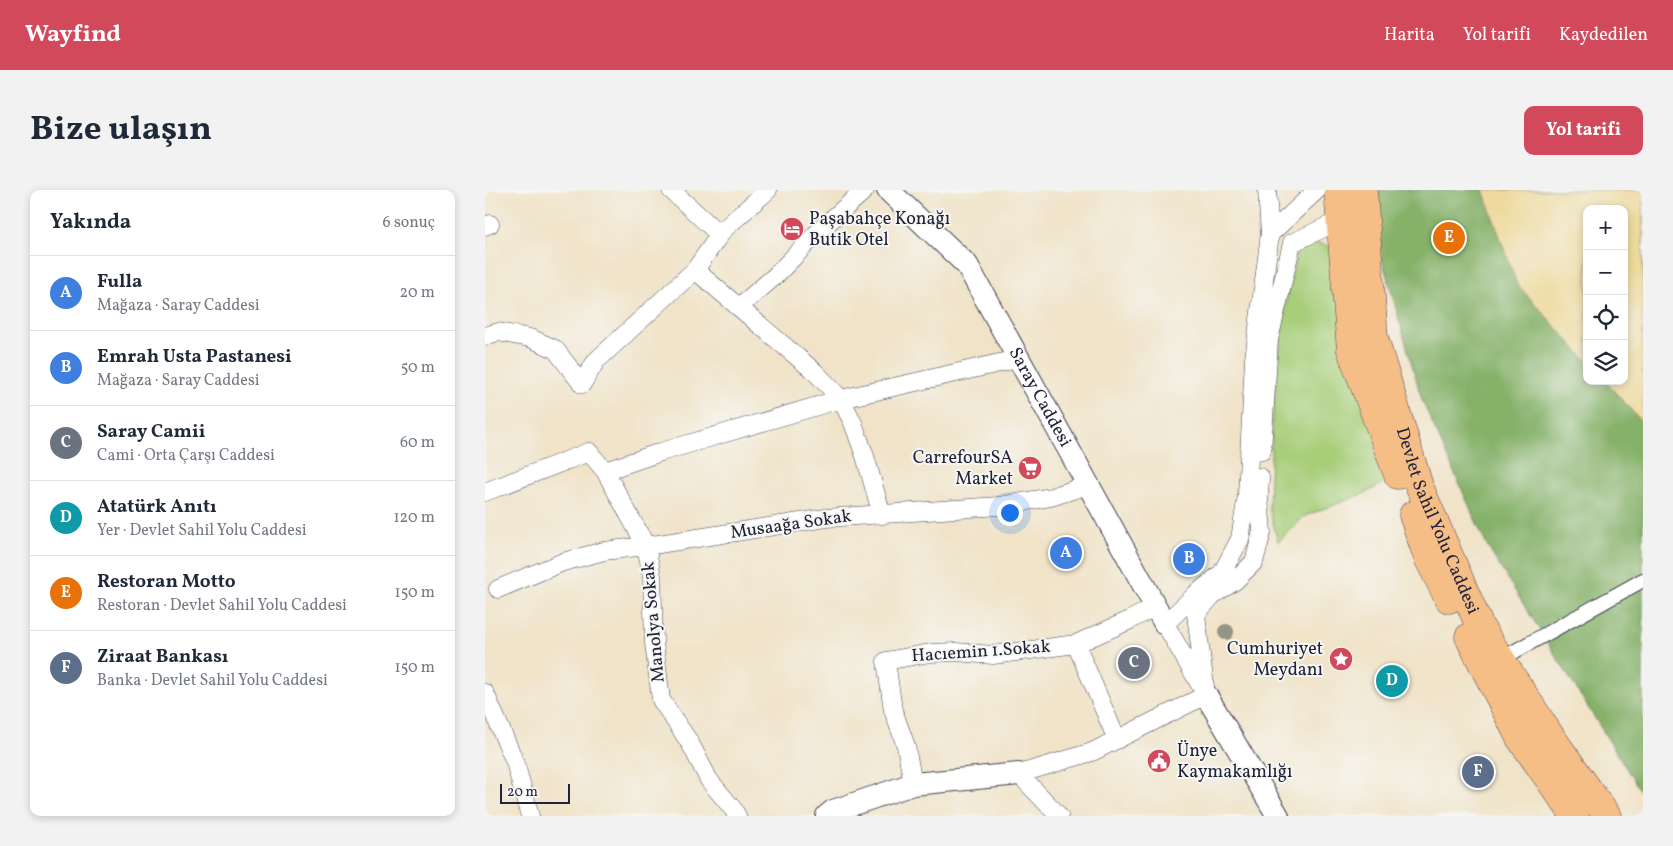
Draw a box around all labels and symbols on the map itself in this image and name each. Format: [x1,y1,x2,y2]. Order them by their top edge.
place label: Paşabahçe Konağı Butik Otel [809,207,950,253]
hotel icon: Paşabahçe Konağı Butik Otel [779,216,805,242]
pin: E [1433,219,1465,257]
street label: Saray Caddesi [1002,343,1078,452]
street label: Devlet Sahil Yolu Caddesi [1389,424,1486,618]
place label: CarrefourSA Market [913,446,1013,492]
supermarket icon: CarrefourSA Market [1017,455,1043,481]
your location [997,500,1023,526]
street label: Musaağa Sokak [729,504,853,546]
pin: A [1050,534,1082,572]
pin: B [1173,540,1205,578]
street label: Manolya Sokak [636,560,672,684]
street label: Hacıemin 1.Sokak [911,635,1052,669]
place label: Cumhuriyet Meydanı [1227,637,1323,683]
pin: C [1118,644,1150,682]
place icon: Cumhuriyet Meydanı [1328,646,1354,672]
pin: D [1376,662,1408,700]
place label: Ünye Kaymakamlığı [1177,739,1292,785]
public building icon: Ünye Kaymakamlığı [1146,748,1172,774]
pin: F [1462,753,1494,791]
scale bar [500,781,570,804]

